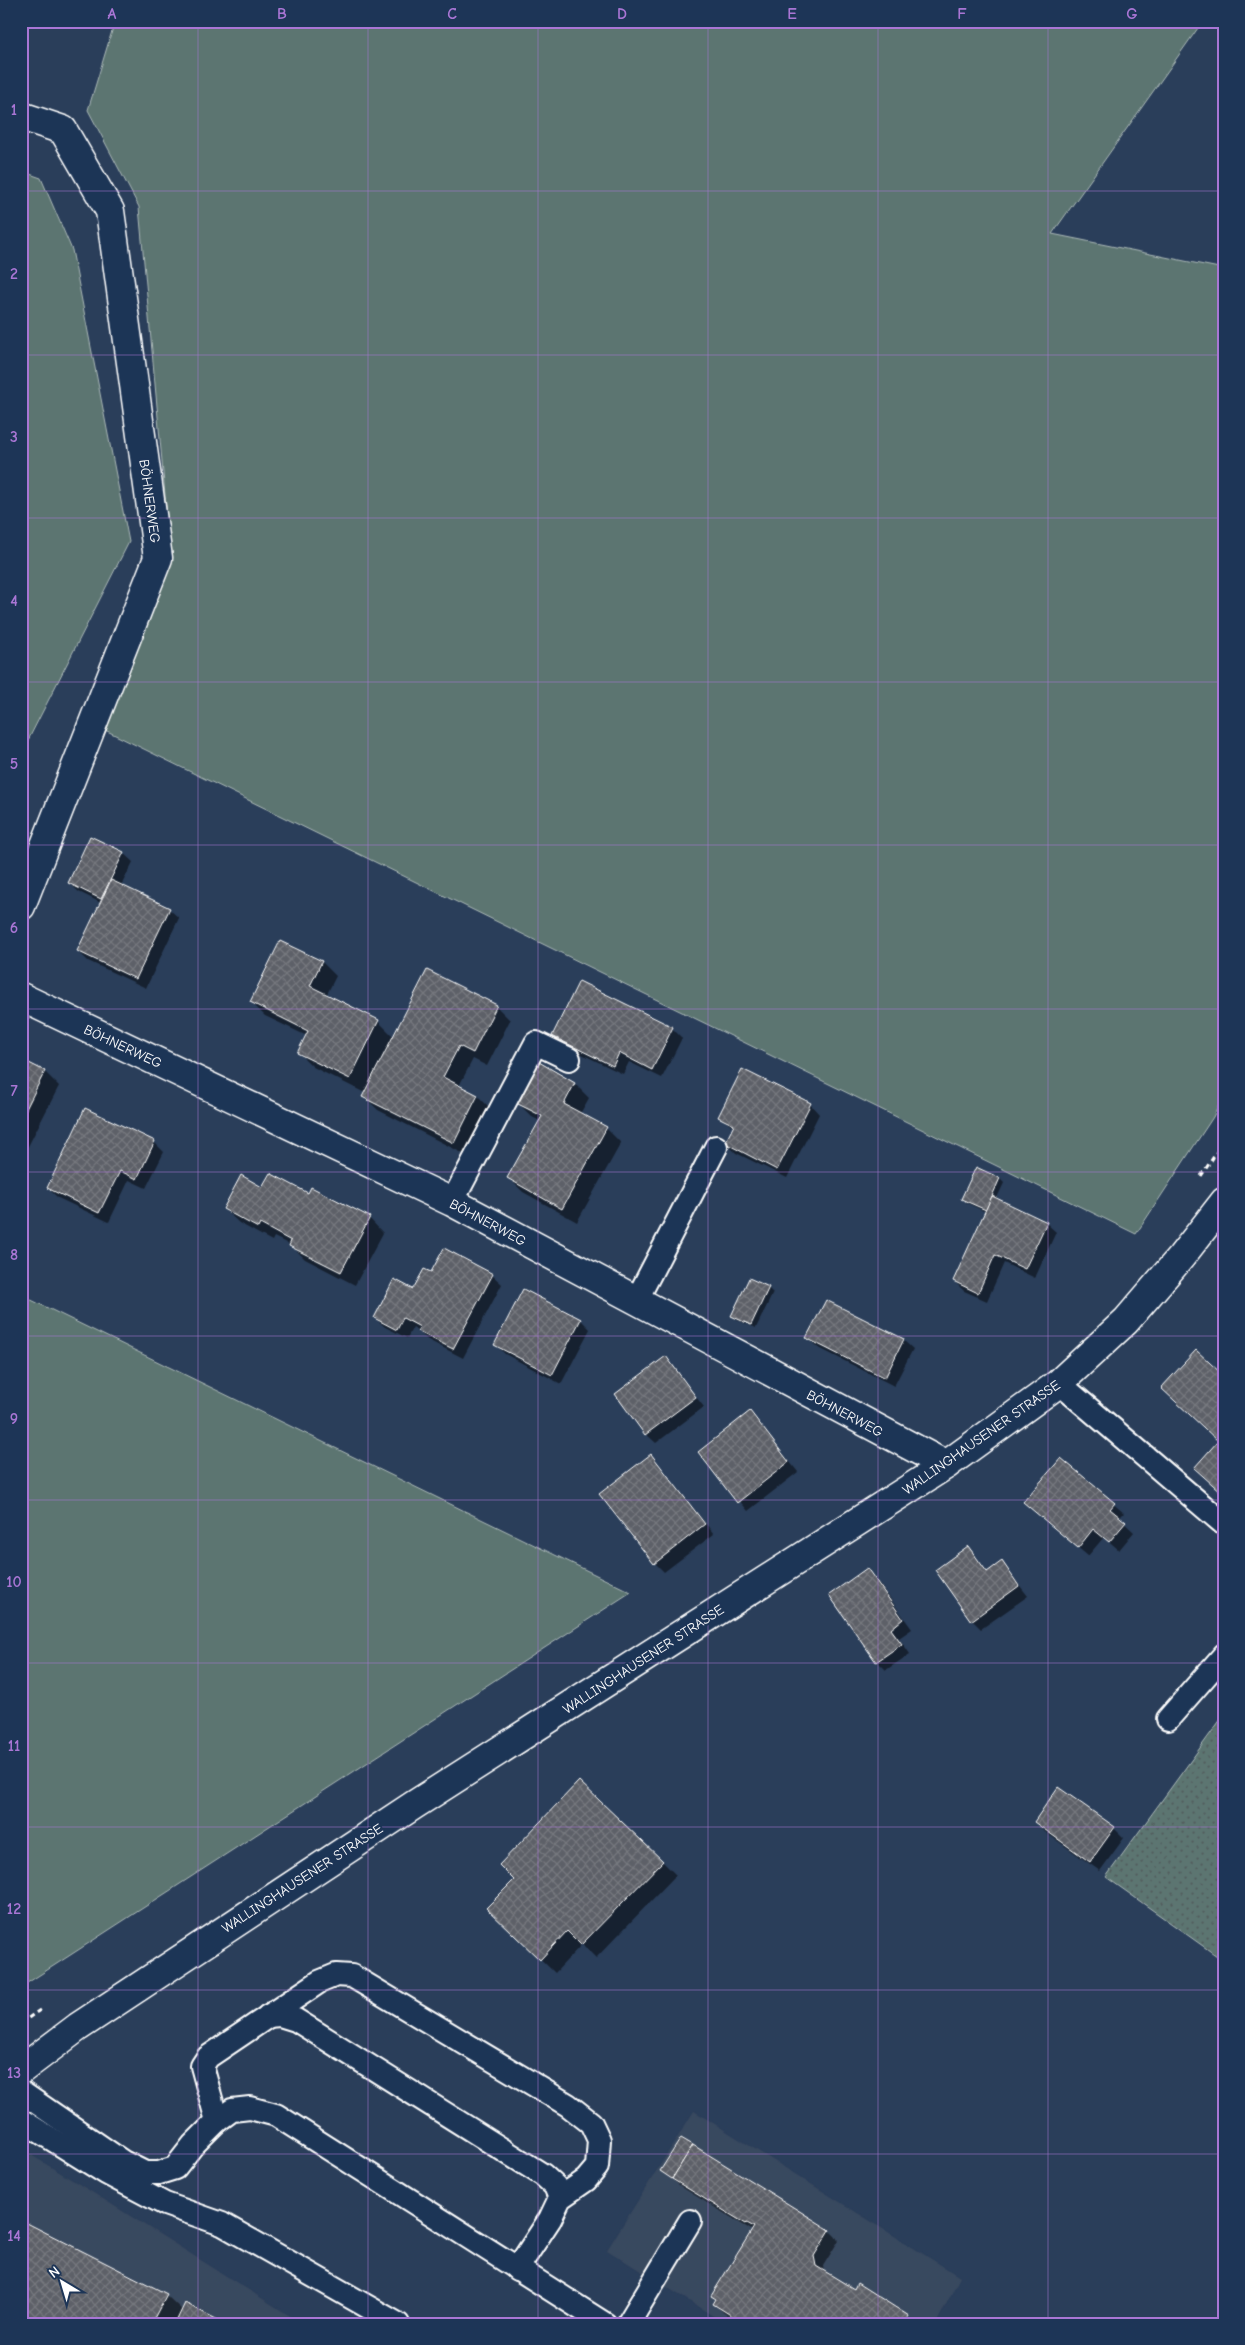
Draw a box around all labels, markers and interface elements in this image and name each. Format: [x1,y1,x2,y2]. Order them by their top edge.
text: A [108,5,117,23]
text: B [277,5,287,23]
text: C [447,5,457,23]
text: D [617,5,627,23]
text: E [787,5,797,23]
text: F [957,5,967,23]
text: G [1126,5,1138,23]
text: 1 [11,101,17,119]
text: 2 [10,265,18,283]
text: 3 [10,428,18,446]
street label: BÖHNERWEG [135,458,164,544]
text: 4 [10,592,18,610]
text: 5 [10,755,18,773]
text: 6 [10,919,18,937]
street label: BÖHNERWEG [81,1021,165,1072]
text: 7 [10,1082,18,1100]
street label: BÖHNERWEG [447,1195,529,1250]
text: 8 [10,1246,18,1264]
street label: WALLINGHAUSENER STRASSE [899,1376,1063,1498]
street label: BÖHNERWEG [804,1386,886,1441]
text: 9 [10,1410,18,1428]
text: 10 [6,1573,22,1591]
street label: WALLINGHAUSENER STRASSE [560,1601,727,1718]
text: 11 [8,1737,20,1755]
street label: WALLINGHAUSENER STRASSE [219,1820,386,1937]
text: 12 [7,1900,21,1918]
text: 13 [7,2064,21,2082]
text: 14 [7,2227,21,2245]
north arrow [38,2258,88,2308]
text: N [45,2263,63,2282]

